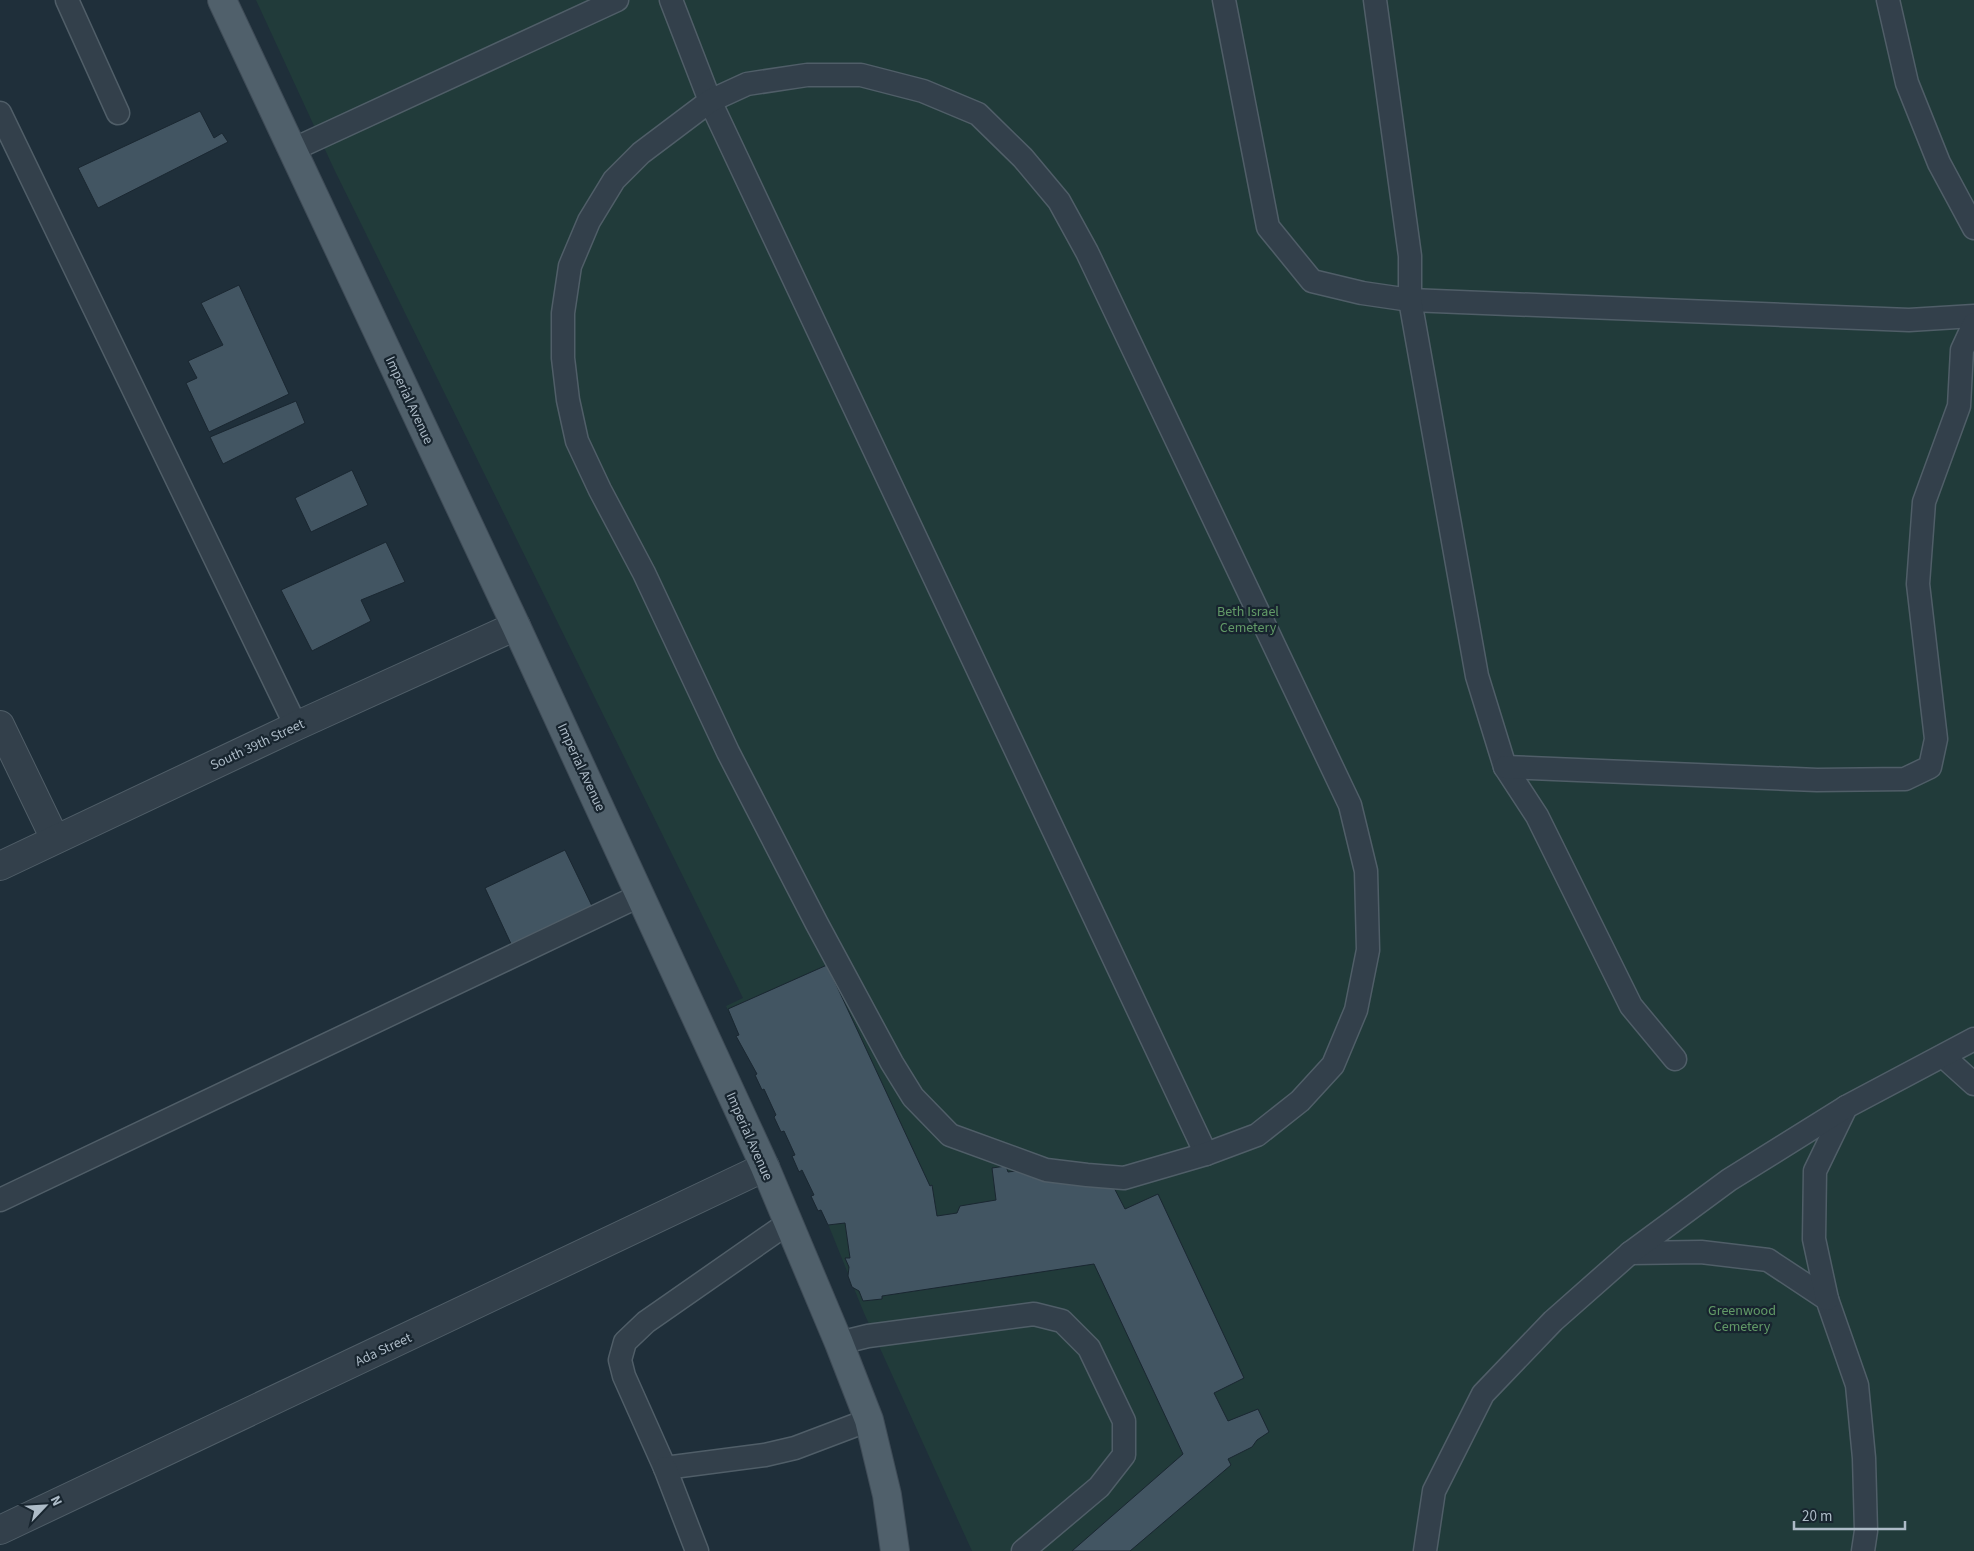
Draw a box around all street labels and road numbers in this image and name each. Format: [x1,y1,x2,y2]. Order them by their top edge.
street label: Imperial Avenue [380,353,438,448]
street label: South 39th Street [207,714,308,776]
street label: Imperial Avenue [552,720,610,815]
street label: Imperial Avenue [721,1089,778,1184]
street label: Ada Street [352,1328,415,1372]

